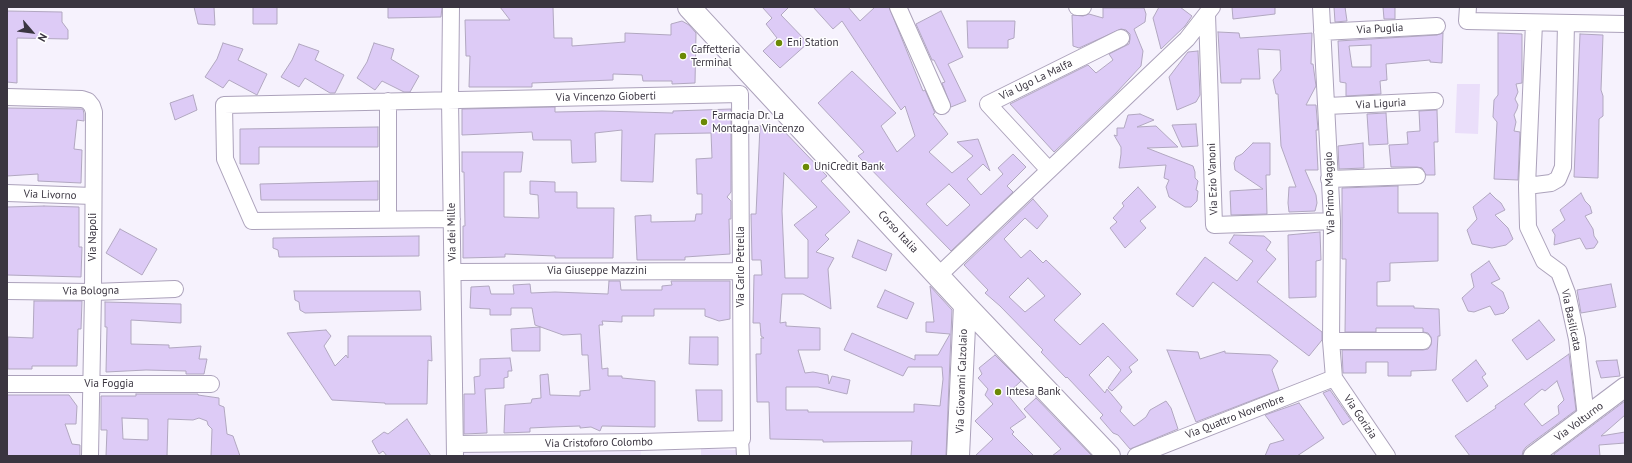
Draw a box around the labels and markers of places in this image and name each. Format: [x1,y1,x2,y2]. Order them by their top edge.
place label: Eni Station [787,36,838,50]
marker: Eni Station [774,38,784,48]
place label: Caffetteria Terminal [691,43,740,69]
marker: Caffetteria Terminal [678,51,688,61]
place label: Farmacia Dr. La Montagna Vincenzo [712,109,804,135]
marker: Farmacia Dr. La Montagna Vincenzo [699,117,709,127]
place label: UniCredit Bank [814,160,884,174]
marker: UniCredit Bank [801,162,811,172]
place label: Intesa Bank [1006,385,1061,399]
marker: Intesa Bank [993,387,1003,397]

